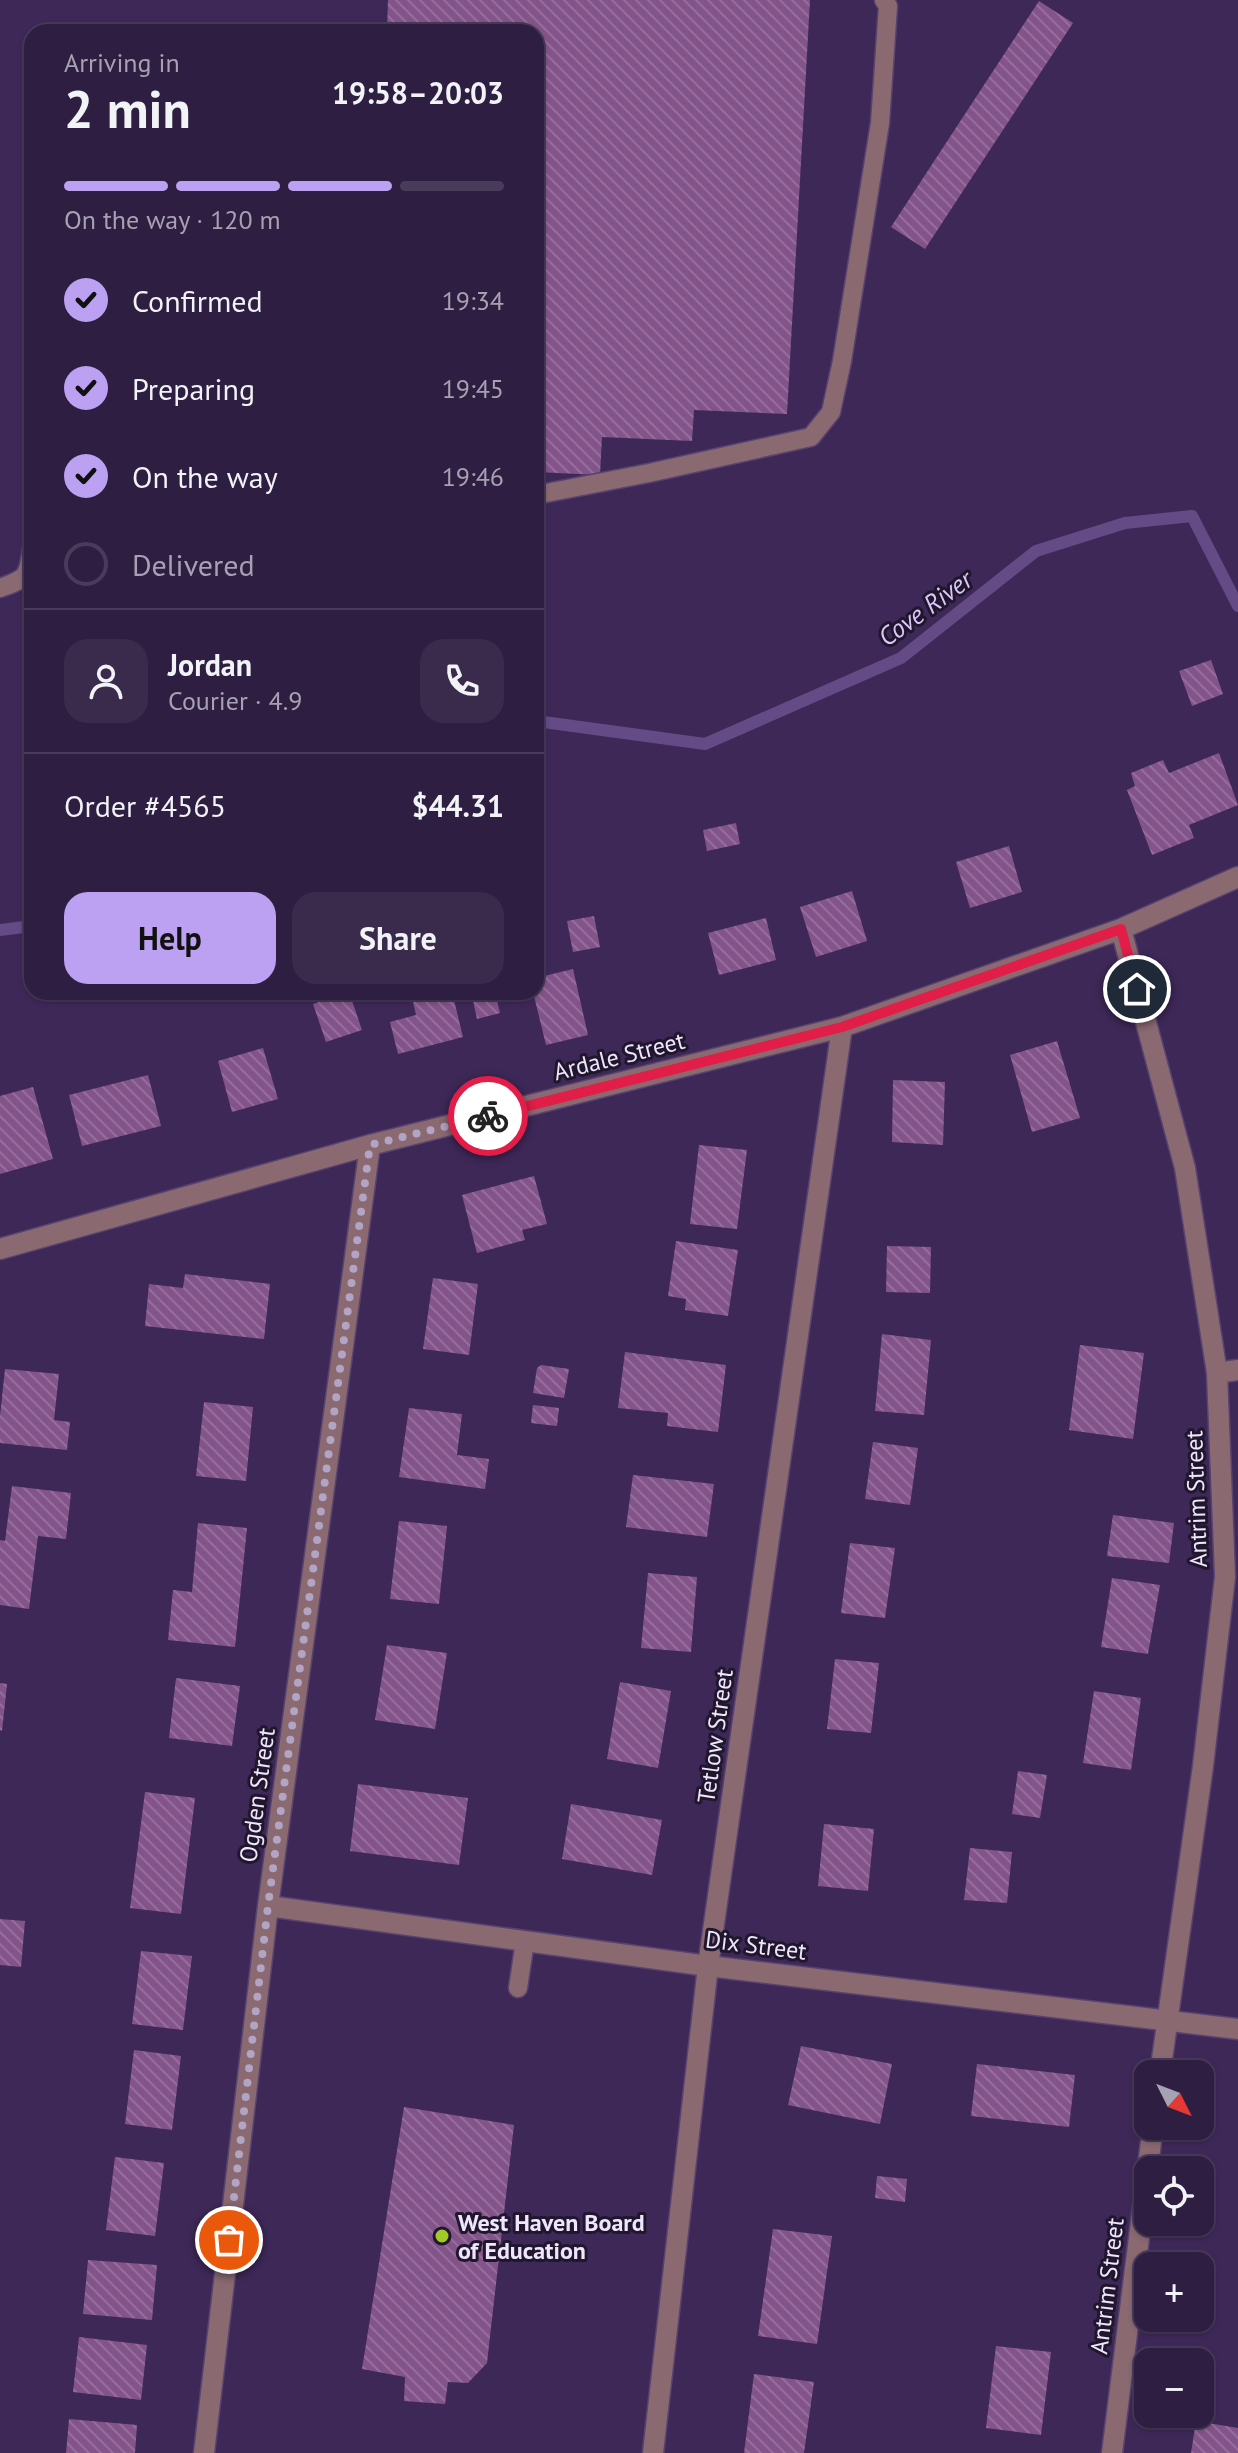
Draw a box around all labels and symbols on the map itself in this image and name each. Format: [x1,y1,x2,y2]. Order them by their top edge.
water label: Cove River [871,562,980,653]
pin [1103,955,1171,1023]
street label: Ardale Street [550,1025,688,1087]
courier [448,1076,528,1156]
street label: Antrim Street [1178,1430,1214,1568]
street label: Tetlow Street [690,1667,740,1805]
street label: Ogden Street [232,1726,282,1864]
street label: Dix Street [704,1923,808,1967]
north arrow [1134,2060,1214,2140]
pin [195,2206,263,2274]
place label: West Haven Board of Education [458,2207,645,2266]
street label: Antrim Street [1083,2216,1131,2356]
marker: West Haven Board of Education [433,2227,451,2245]

